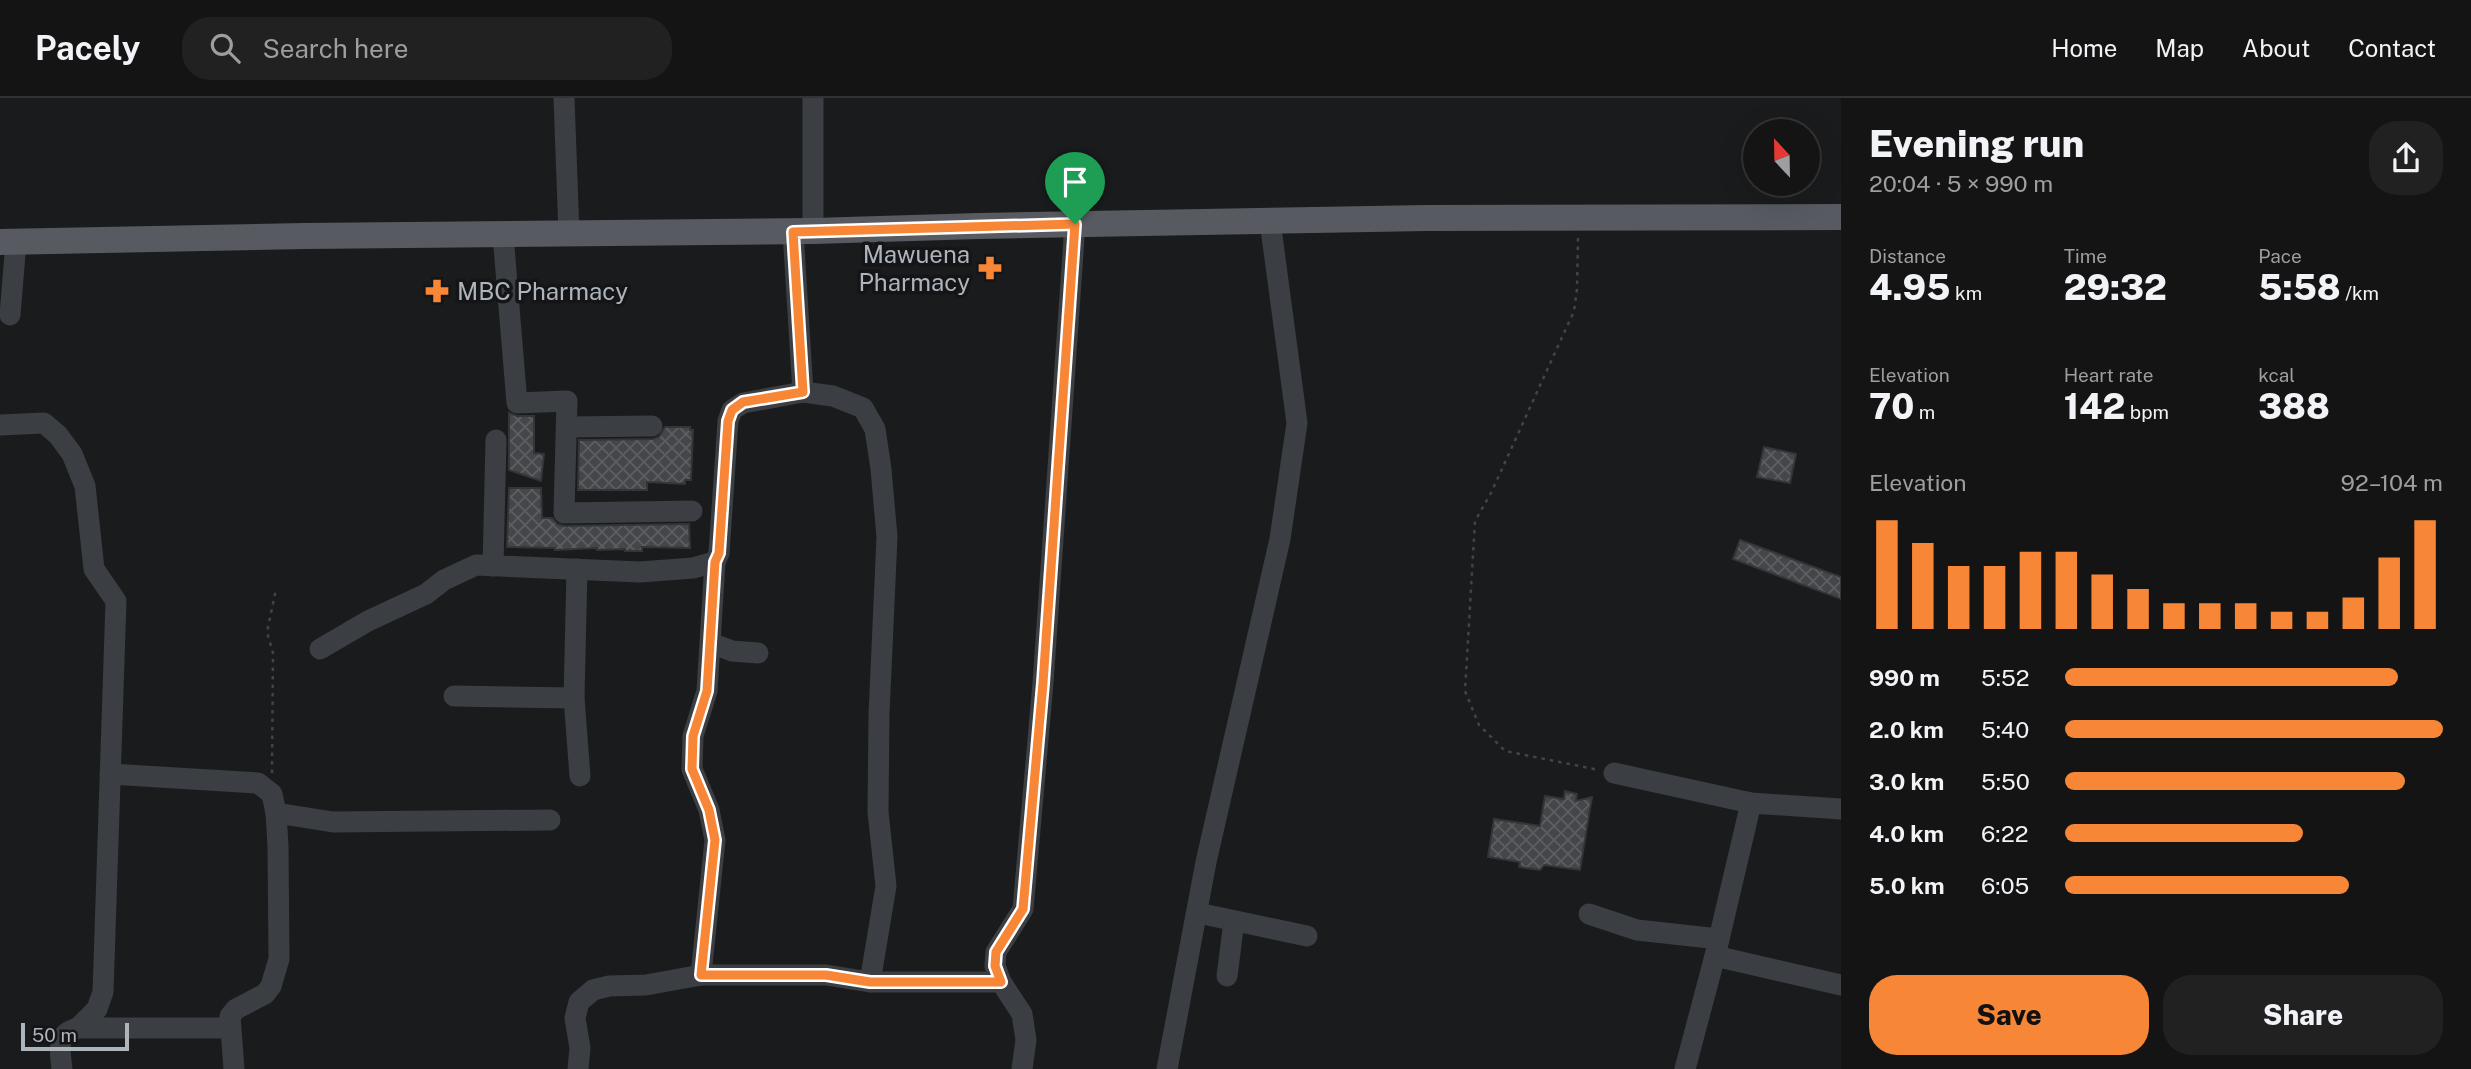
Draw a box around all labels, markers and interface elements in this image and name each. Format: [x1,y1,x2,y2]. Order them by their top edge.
search box [182,17,672,80]
text: Pacely [35,29,140,67]
icon: search [206,29,244,67]
text: Search here [262,33,408,64]
text: Home [2051,34,2117,62]
text: Map [2155,34,2204,62]
text: About [2242,34,2310,62]
text: Contact [2348,34,2436,62]
north arrow [1743,119,1820,196]
map controls [1743,119,1820,196]
text: Evening run [1869,121,2084,166]
button: share [2369,121,2443,195]
pin [1045,152,1105,224]
icon: arrive [1056,163,1094,201]
text: 20:04 · 5 × 990 m [1869,170,2053,197]
place label: Mawuena Pharmacy [859,240,970,296]
text: Distance [1869,245,1946,267]
text: Time [2064,245,2107,267]
text: Pace [2258,245,2302,267]
pharmacy icon: Mawuena Pharmacy [976,254,1004,282]
text: 4.95 [1869,267,1950,308]
text: 29:32 [2064,267,2167,308]
text: 5:58 [2258,267,2341,308]
pharmacy icon: MBC Pharmacy [423,277,451,305]
place label: MBC Pharmacy [457,277,628,305]
text: km [1950,282,1982,304]
text: /km [2341,282,2379,304]
text: Elevation [1869,364,1950,386]
text: Heart rate [2064,364,2153,386]
text: kcal [2258,364,2295,386]
text: 70 [1869,386,1914,427]
text: 142 [2064,386,2125,427]
text: 388 [2258,386,2330,427]
text: m [1914,401,1935,423]
text: bpm [2125,401,2169,423]
text: Elevation [1869,469,1967,496]
text: 92–104 m [2341,469,2443,496]
text: 990 m [1869,664,1940,691]
text: 5:52 [1981,664,2029,691]
text: 2.0 km [1869,716,1944,743]
text: 5:40 [1981,716,2029,743]
text: 3.0 km [1869,768,1944,795]
text: 5:50 [1981,768,2030,795]
text: 4.0 km [1869,820,1944,847]
text: 6:22 [1981,820,2028,847]
text: 5.0 km [1869,872,1945,899]
text: 6:05 [1981,872,2029,899]
button: Save [1869,975,2149,1055]
button: Share [2163,975,2443,1055]
scale bar [21,1020,130,1052]
text: 50 m [32,1024,77,1046]

